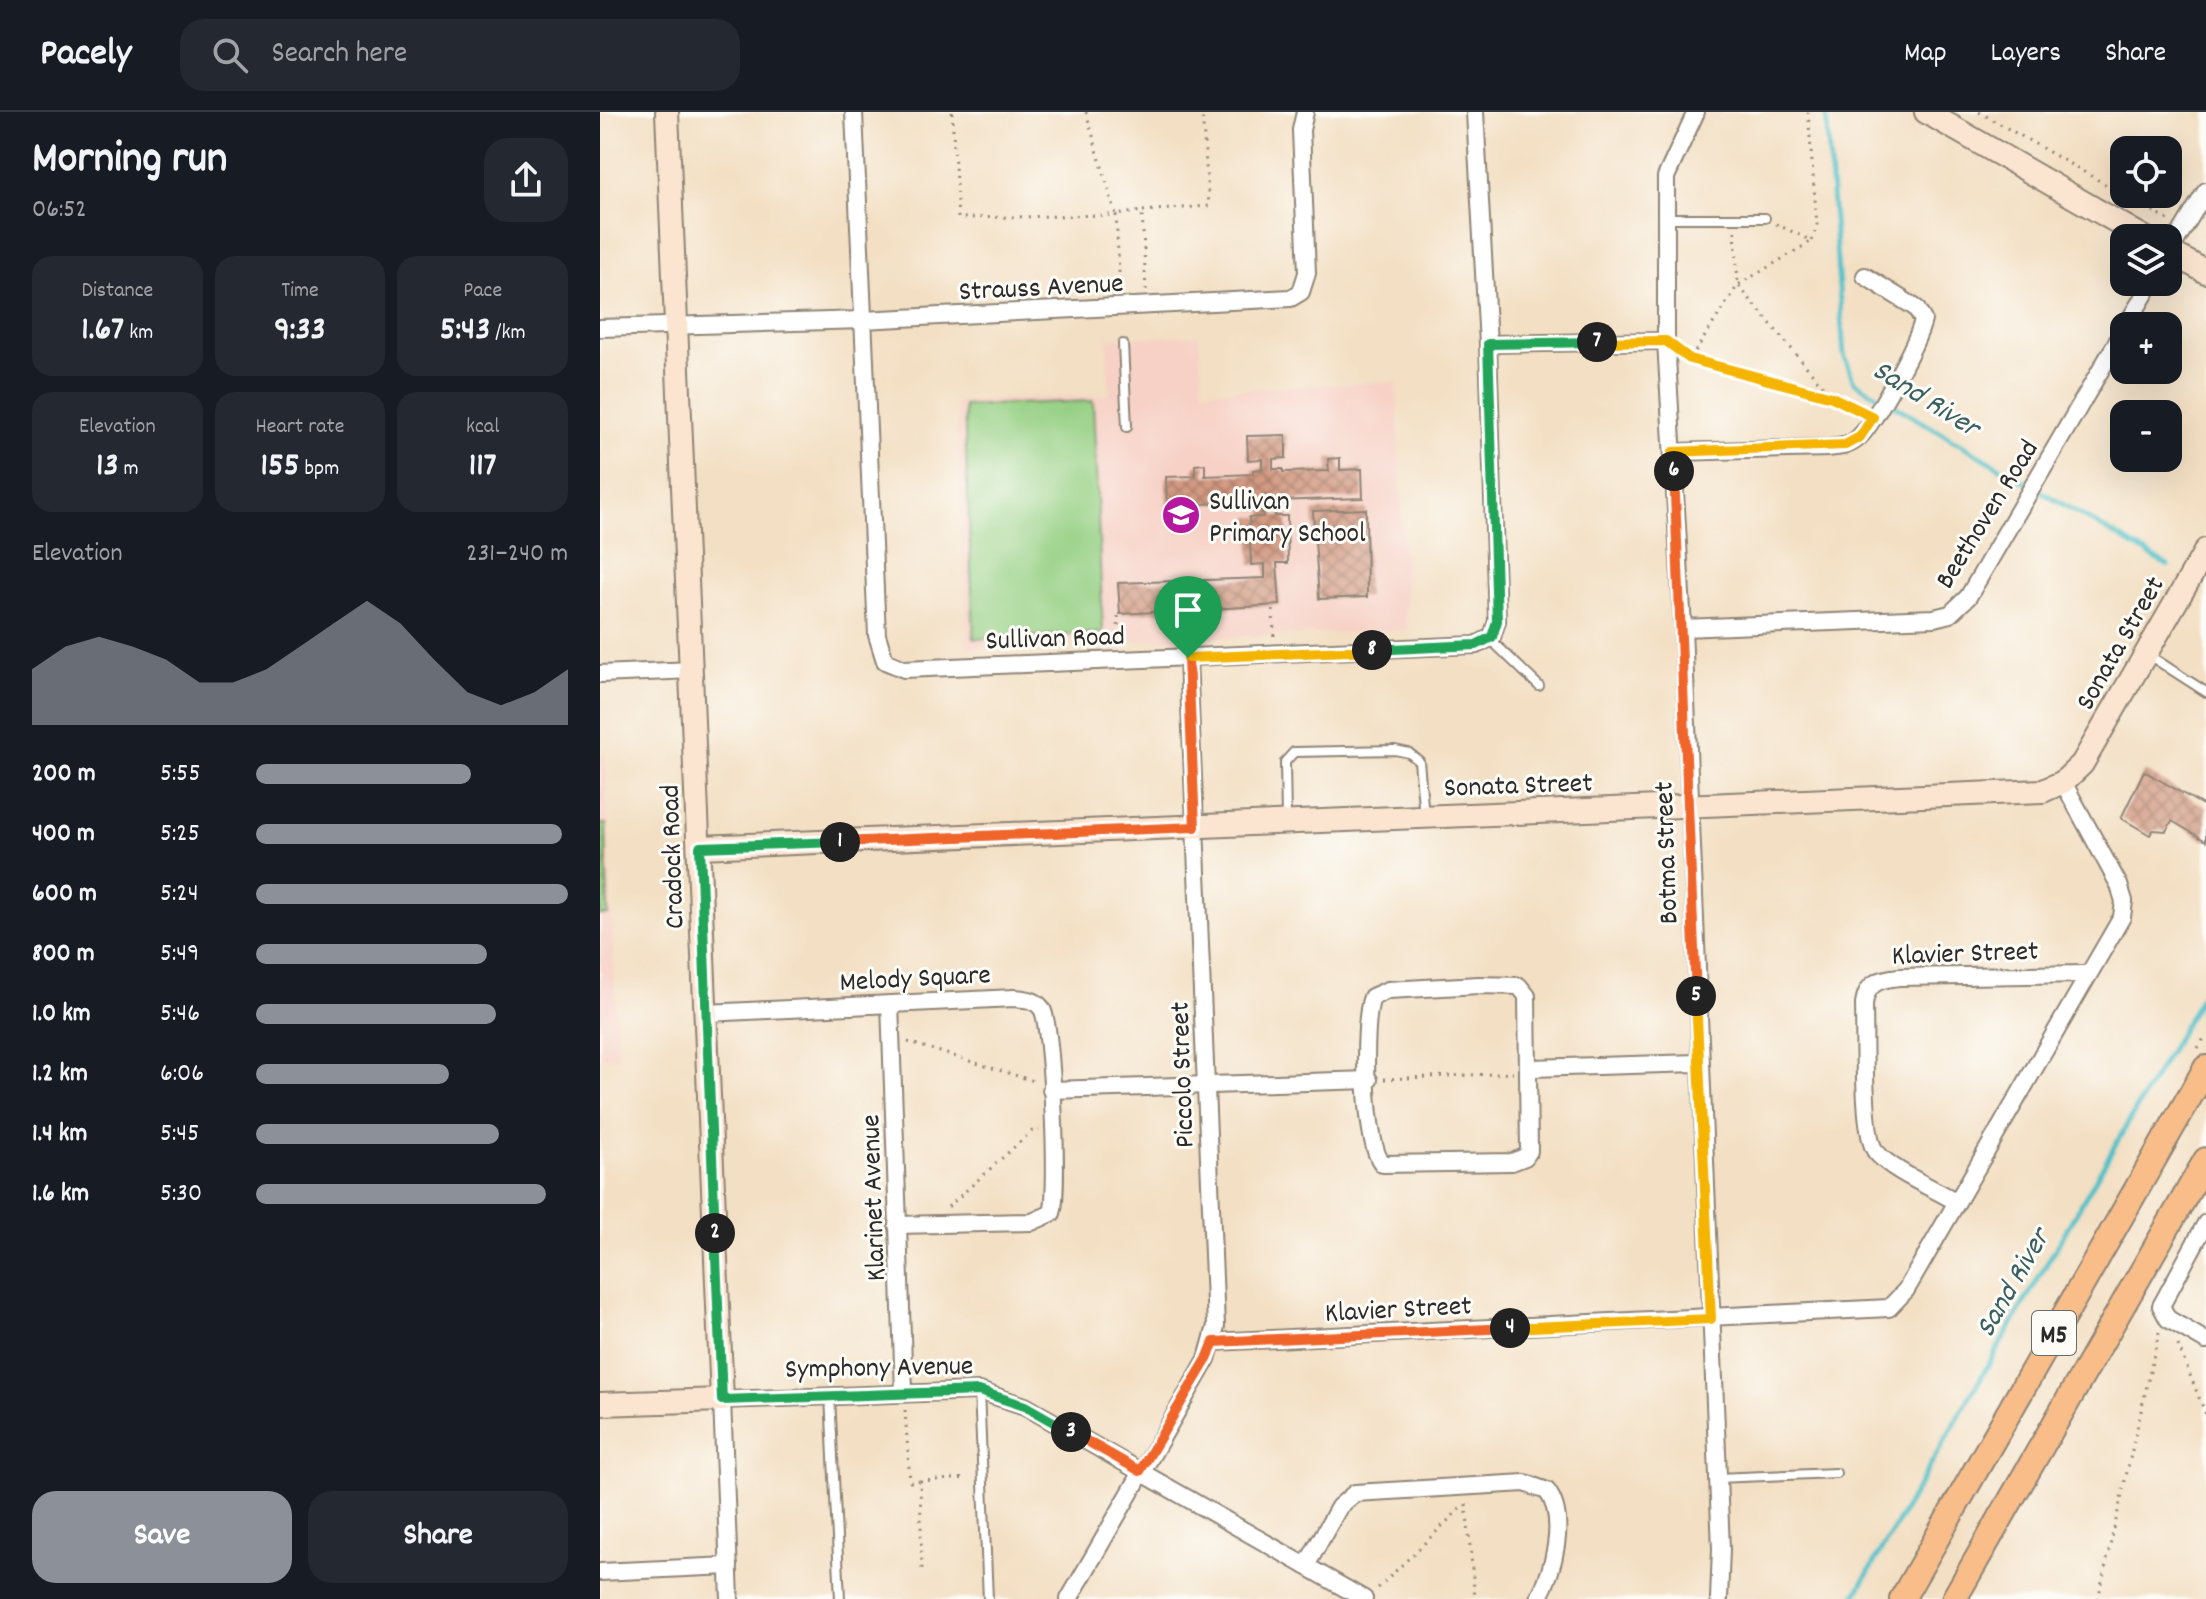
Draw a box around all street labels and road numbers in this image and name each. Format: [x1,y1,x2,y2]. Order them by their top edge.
street label: Strauss Avenue [958,266,1125,314]
street label: Beethoven Road [1927,433,2051,598]
street label: Sonata Street [2068,570,2177,719]
street label: Sullivan Road [985,619,1126,663]
street label: Sonata Street [1443,765,1593,811]
street label: Botma Street [1647,781,1691,925]
street label: Cradock Road [652,784,698,930]
street label: Klavier Street [1891,933,2039,979]
street label: Melody Square [839,957,992,1005]
street label: Piccolo Street [1162,1001,1208,1149]
street label: Klarinet Avenue [853,1114,899,1282]
street label: Klavier Street [1324,1288,1473,1336]
road number: M5 [2032,1311,2076,1355]
street label: Symphony Avenue [785,1348,974,1392]

